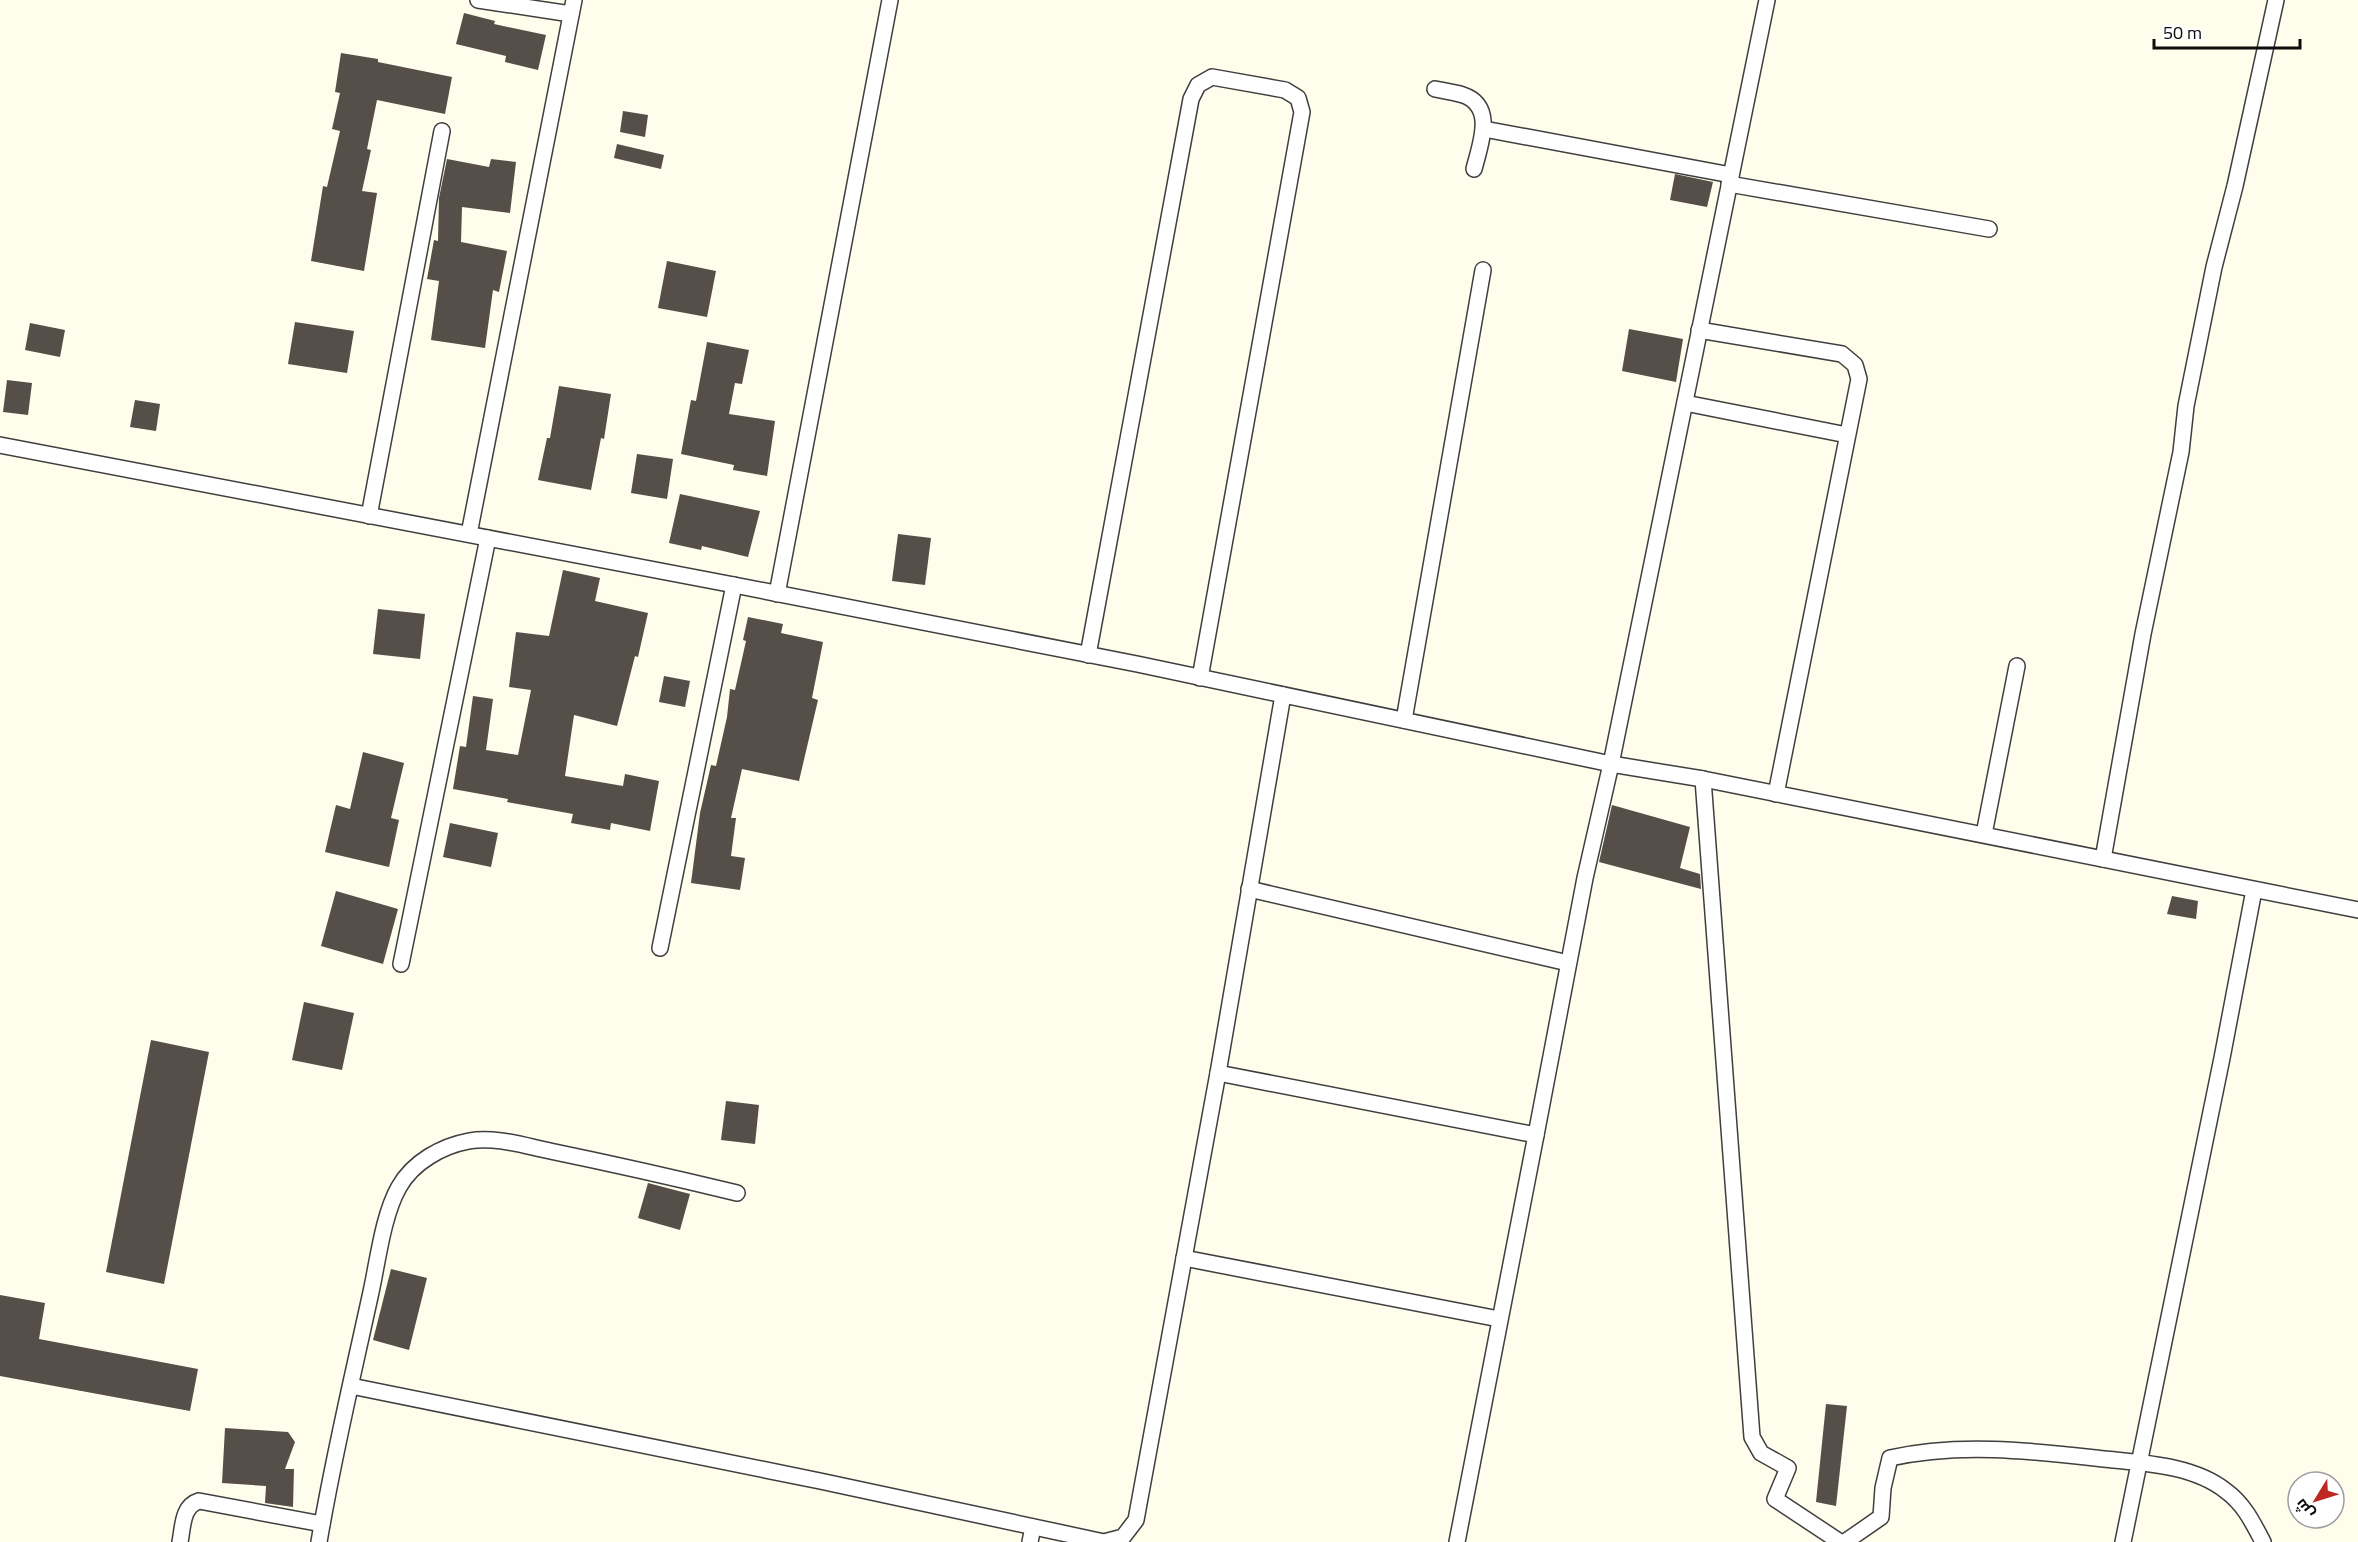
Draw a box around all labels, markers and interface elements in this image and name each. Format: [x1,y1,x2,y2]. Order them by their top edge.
scale bar [2154,12,2300,50]
text: 50 m [2163,16,2202,49]
north arrow [2286,1470,2346,1530]
text: ش [2286,1492,2322,1527]

